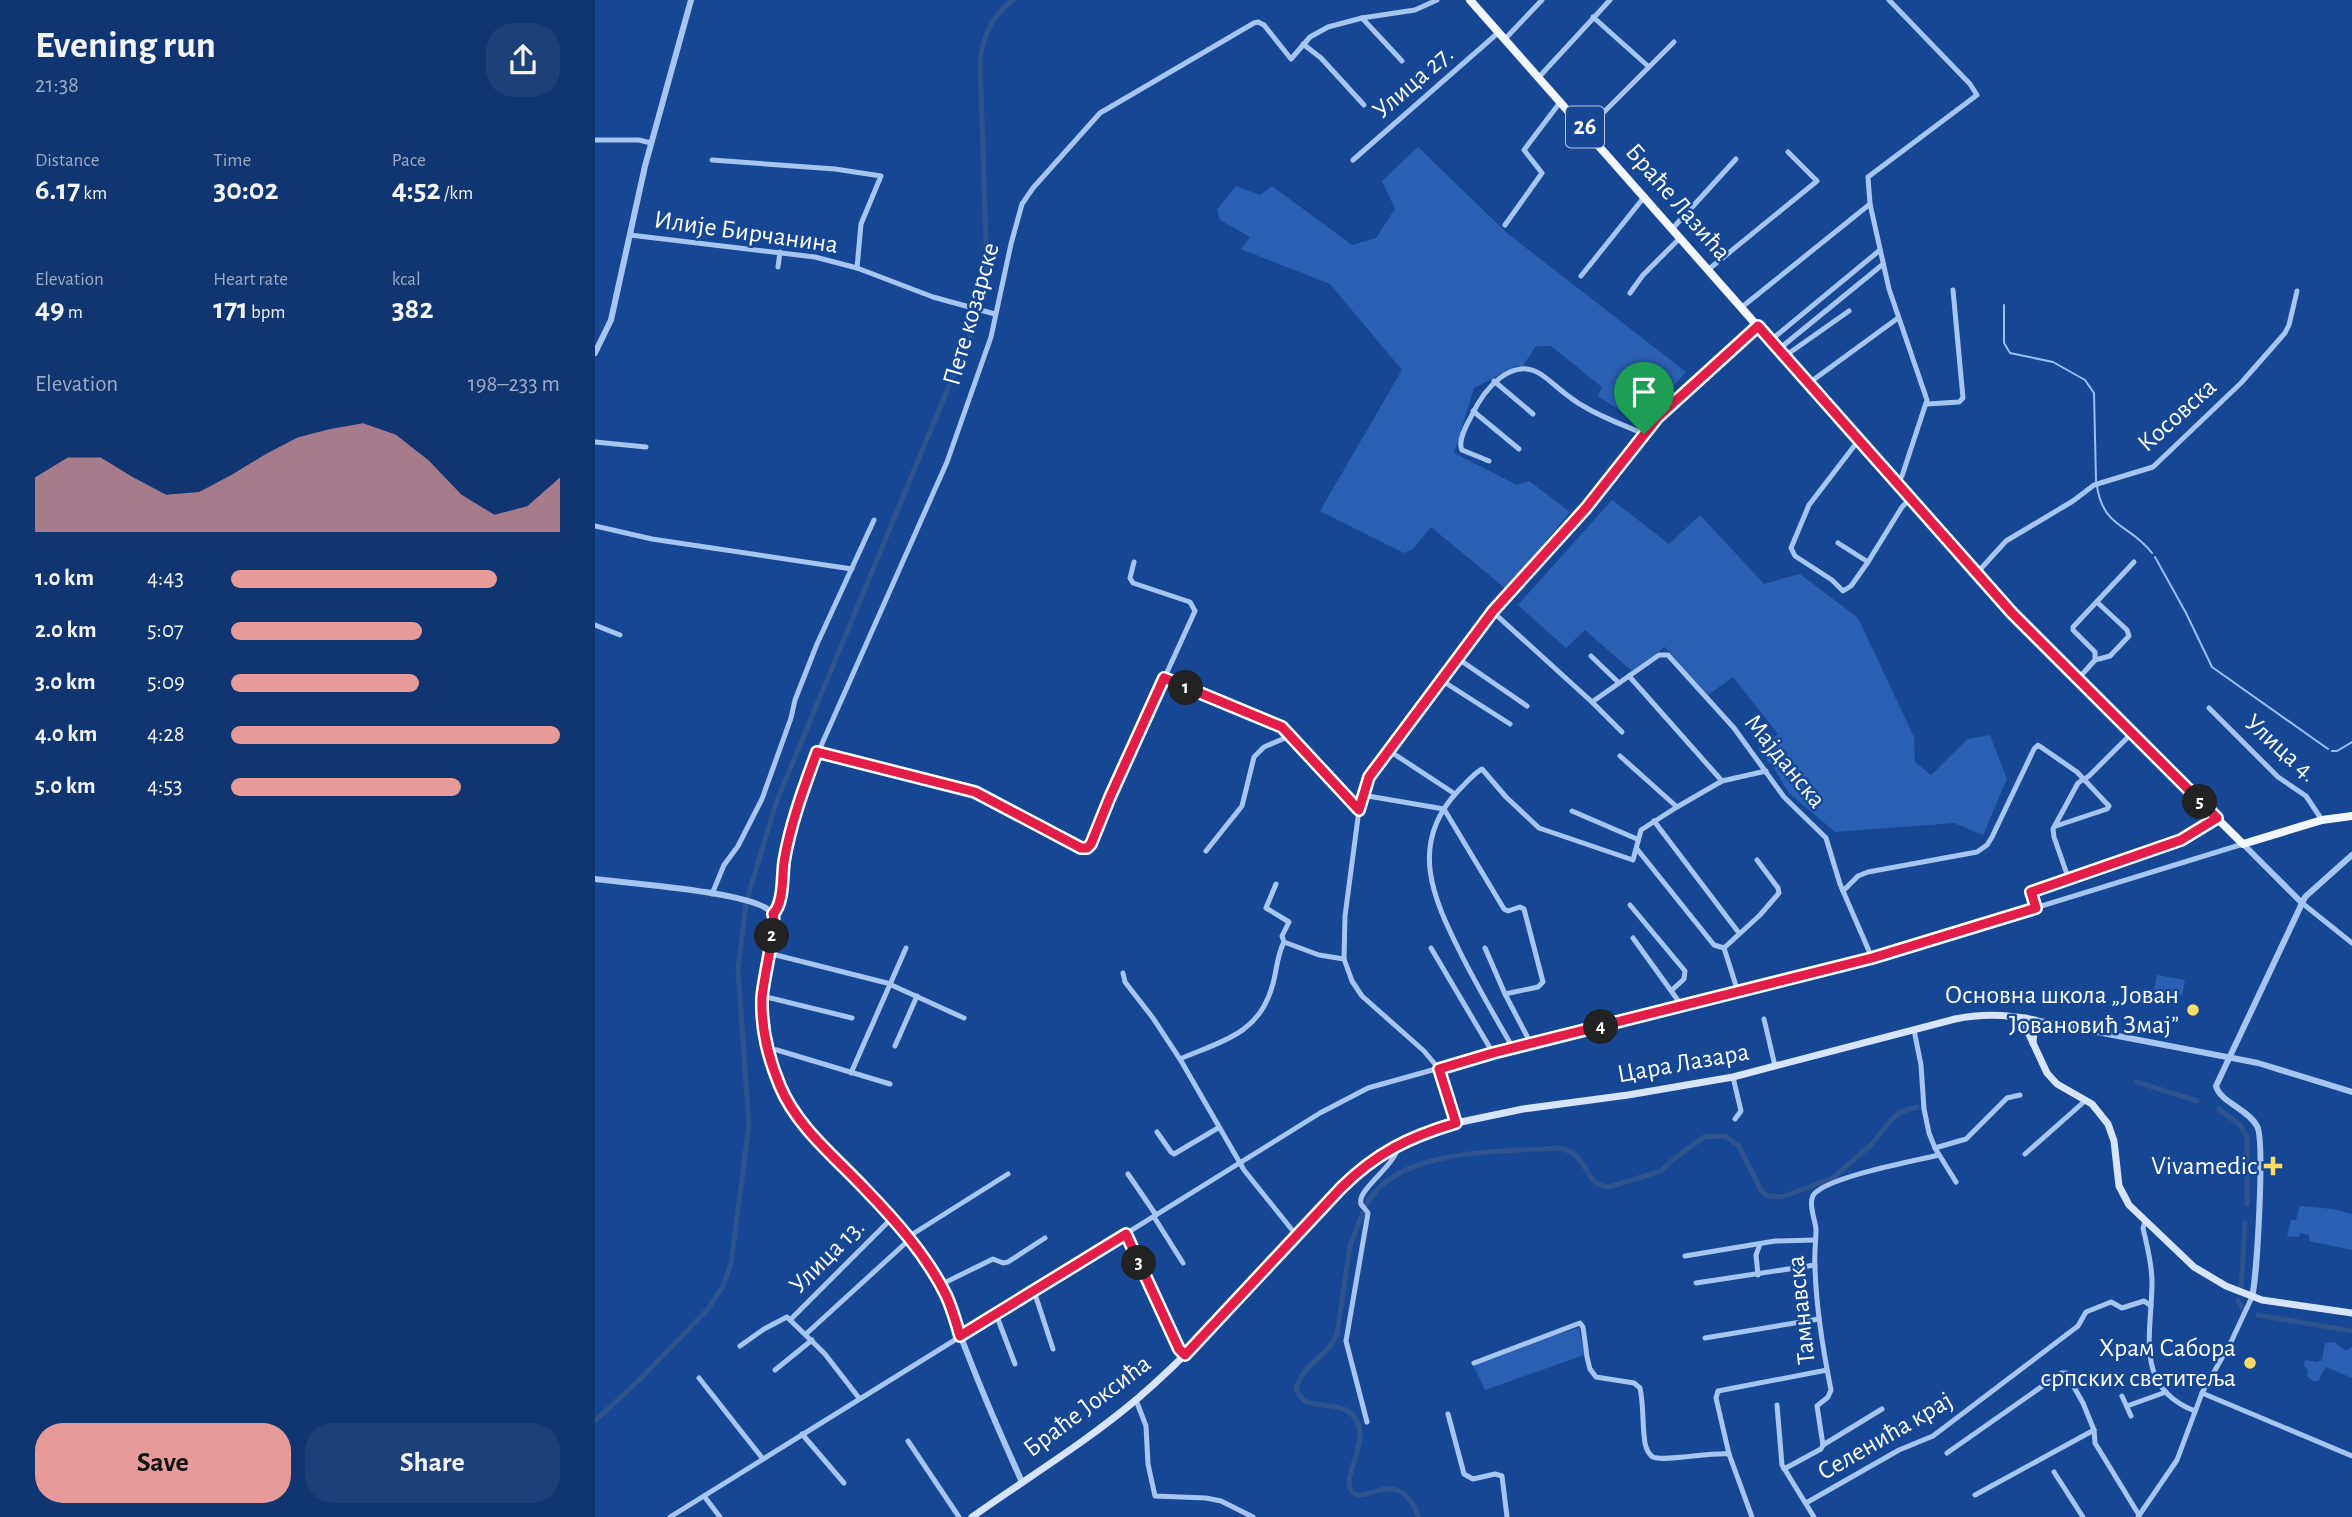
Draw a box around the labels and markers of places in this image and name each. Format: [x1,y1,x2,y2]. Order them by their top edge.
pin [1614,362,1674,434]
pin: 1 [1169,670,1203,706]
pin: 5 [2183,784,2217,820]
pin: 2 [755,918,789,954]
place label: Основна школа „Јован Јовановић Змај” [1945,982,2179,1038]
marker: Основна школа „Јован Јовановић Змај” [2185,1002,2201,1018]
pin: 4 [1583,1010,1619,1044]
place label: Vivamedic [2151,1153,2257,1179]
marker: Vivamedic [2263,1156,2283,1176]
pin: 3 [1121,1246,1157,1280]
place label: Храм Сабора српских светитеља [2040,1335,2236,1391]
marker: Храм Сабора српских светитеља [2242,1355,2258,1371]

